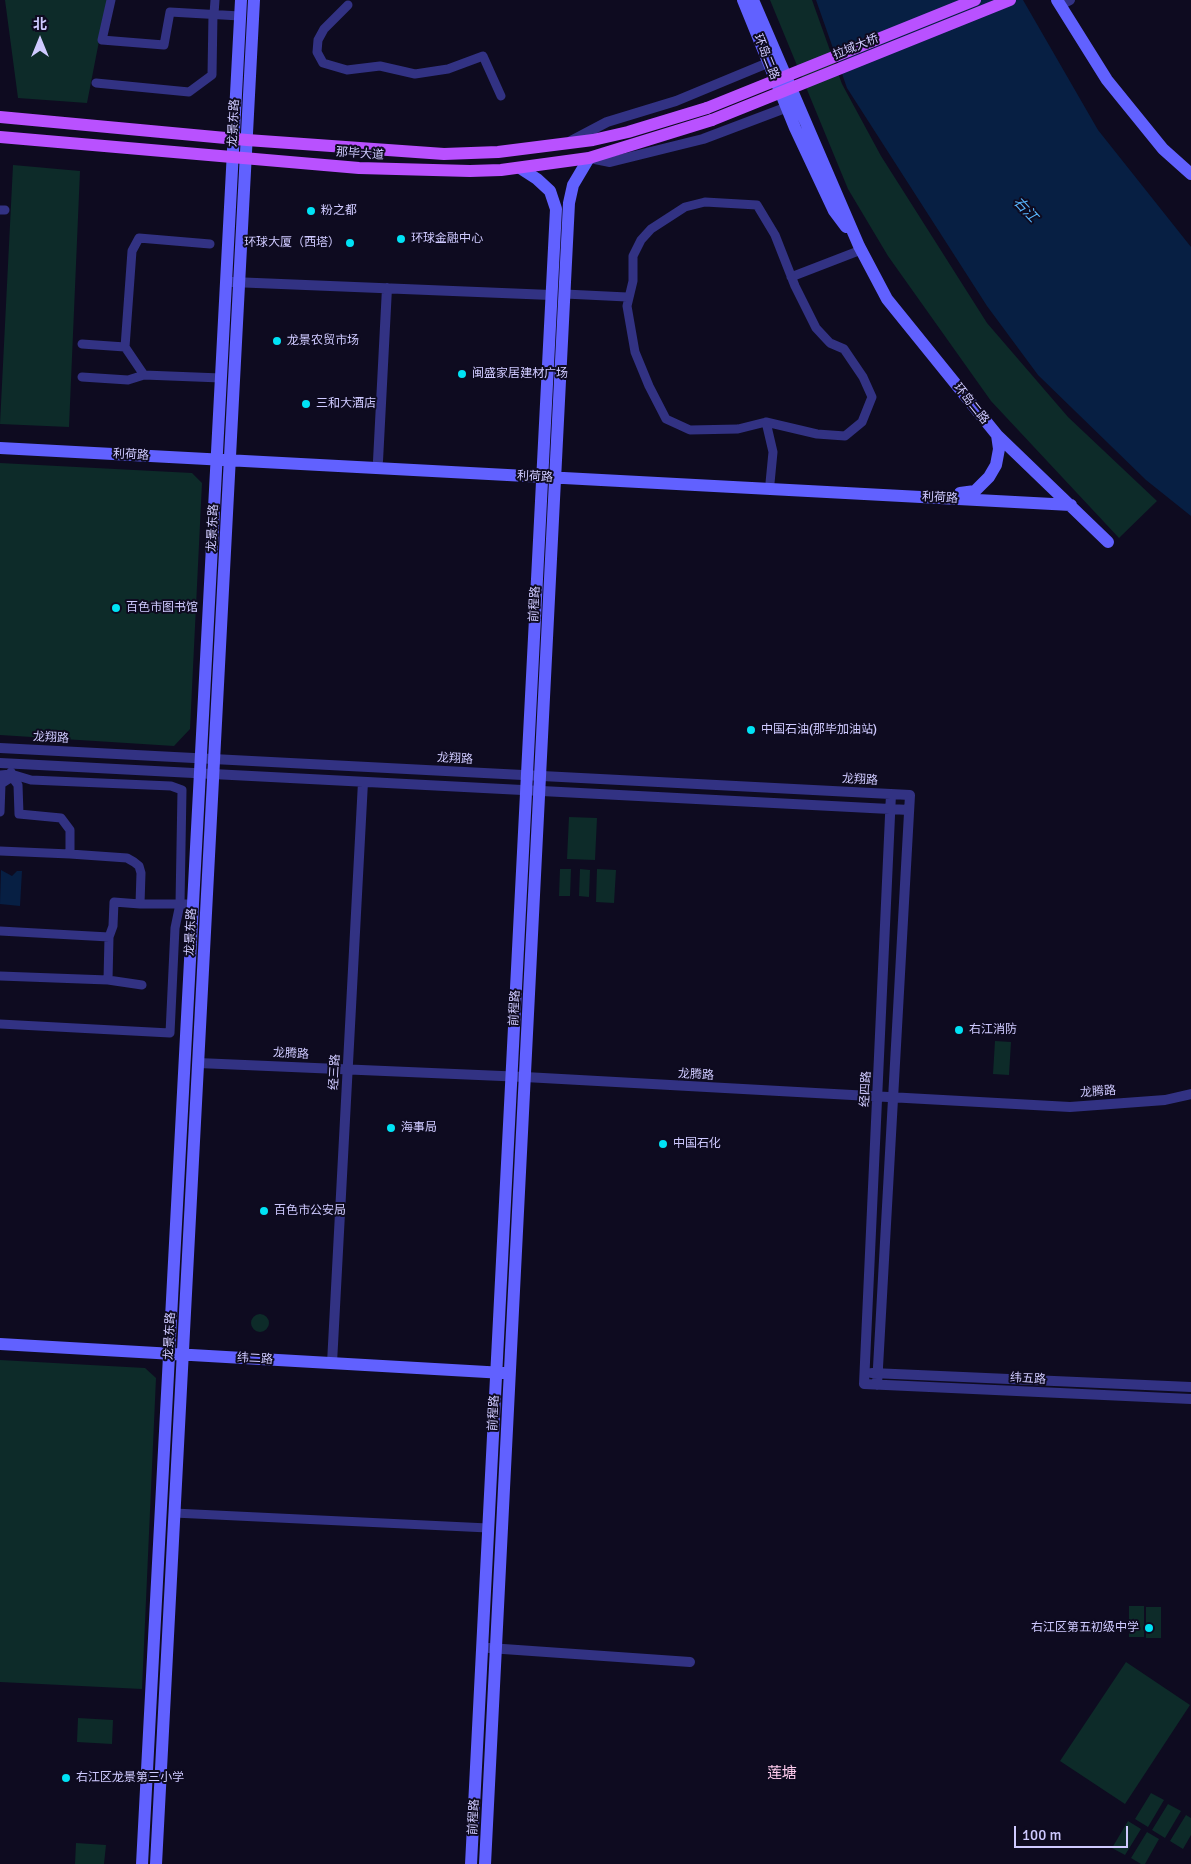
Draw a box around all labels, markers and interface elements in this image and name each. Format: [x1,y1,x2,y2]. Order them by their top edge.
north arrow [15,15,65,65]
text: 北 [33,16,47,33]
street label: 拉域大桥 [831,31,881,63]
street label: 环岛二路 [750,32,782,82]
street label: 龙景东路 [226,99,242,147]
street label: 那毕大道 [336,145,384,163]
water label: 右江 [1009,194,1041,226]
place label: 粉之都 [321,204,357,218]
marker: 粉之都 [305,205,317,217]
place label: 环球金融中心 [411,232,483,246]
marker: 环球金融中心 [395,233,407,245]
place label: 环球大厦（西塔） [244,236,340,250]
marker: 环球大厦（西塔） [344,237,356,249]
place label: 龙景农贸市场 [287,334,359,348]
marker: 龙景农贸市场 [271,335,283,347]
place label: 闽盛家居建材广场 [472,367,568,381]
marker: 闽盛家居建材广场 [456,368,468,380]
street label: 环岛二路 [950,381,992,427]
place label: 三和大酒店 [316,397,376,411]
marker: 三和大酒店 [300,398,312,410]
street label: 利荷路 [113,447,149,463]
street label: 利荷路 [517,469,553,485]
street label: 利荷路 [922,490,958,506]
street label: 龙景东路 [205,504,221,552]
street label: 前程路 [527,586,543,622]
place label: 百色市图书馆 [126,601,198,615]
marker: 百色市图书馆 [110,602,122,614]
place label: 中国石油(那毕加油站) [761,723,877,737]
marker: 中国石油(那毕加油站) [745,724,757,736]
street label: 龙翔路 [33,730,69,746]
street label: 龙翔路 [437,751,473,767]
street label: 龙翔路 [842,772,878,788]
street label: 龙景东路 [183,908,199,956]
street label: 前程路 [507,990,523,1026]
place label: 右江消防 [969,1023,1017,1037]
marker: 右江消防 [953,1024,965,1036]
street label: 龙腾路 [273,1046,309,1062]
street label: 经三路 [327,1054,343,1090]
street label: 龙腾路 [678,1067,714,1083]
street label: 经四路 [858,1071,874,1107]
street label: 龙腾路 [1080,1084,1116,1100]
place label: 海事局 [401,1121,437,1135]
marker: 海事局 [385,1122,397,1134]
place label: 中国石化 [673,1137,721,1151]
marker: 中国石化 [657,1138,669,1150]
place label: 百色市公安局 [274,1204,346,1218]
marker: 百色市公安局 [258,1205,270,1217]
street label: 龙景东路 [162,1312,178,1360]
street label: 纬二路 [237,1351,273,1367]
street label: 纬五路 [1010,1371,1046,1387]
street label: 前程路 [486,1395,502,1431]
place label: 右江区第五初级中学 [1031,1621,1139,1635]
marker: 右江区第五初级中学 [1143,1622,1155,1634]
district label: 莲塘 [767,1765,797,1783]
place label: 右江区龙景第三小学 [76,1771,184,1785]
marker: 右江区龙景第三小学 [60,1772,72,1784]
street label: 前程路 [466,1799,482,1835]
scale bar [1016,1816,1130,1848]
text: 100 m [1022,1826,1062,1844]

